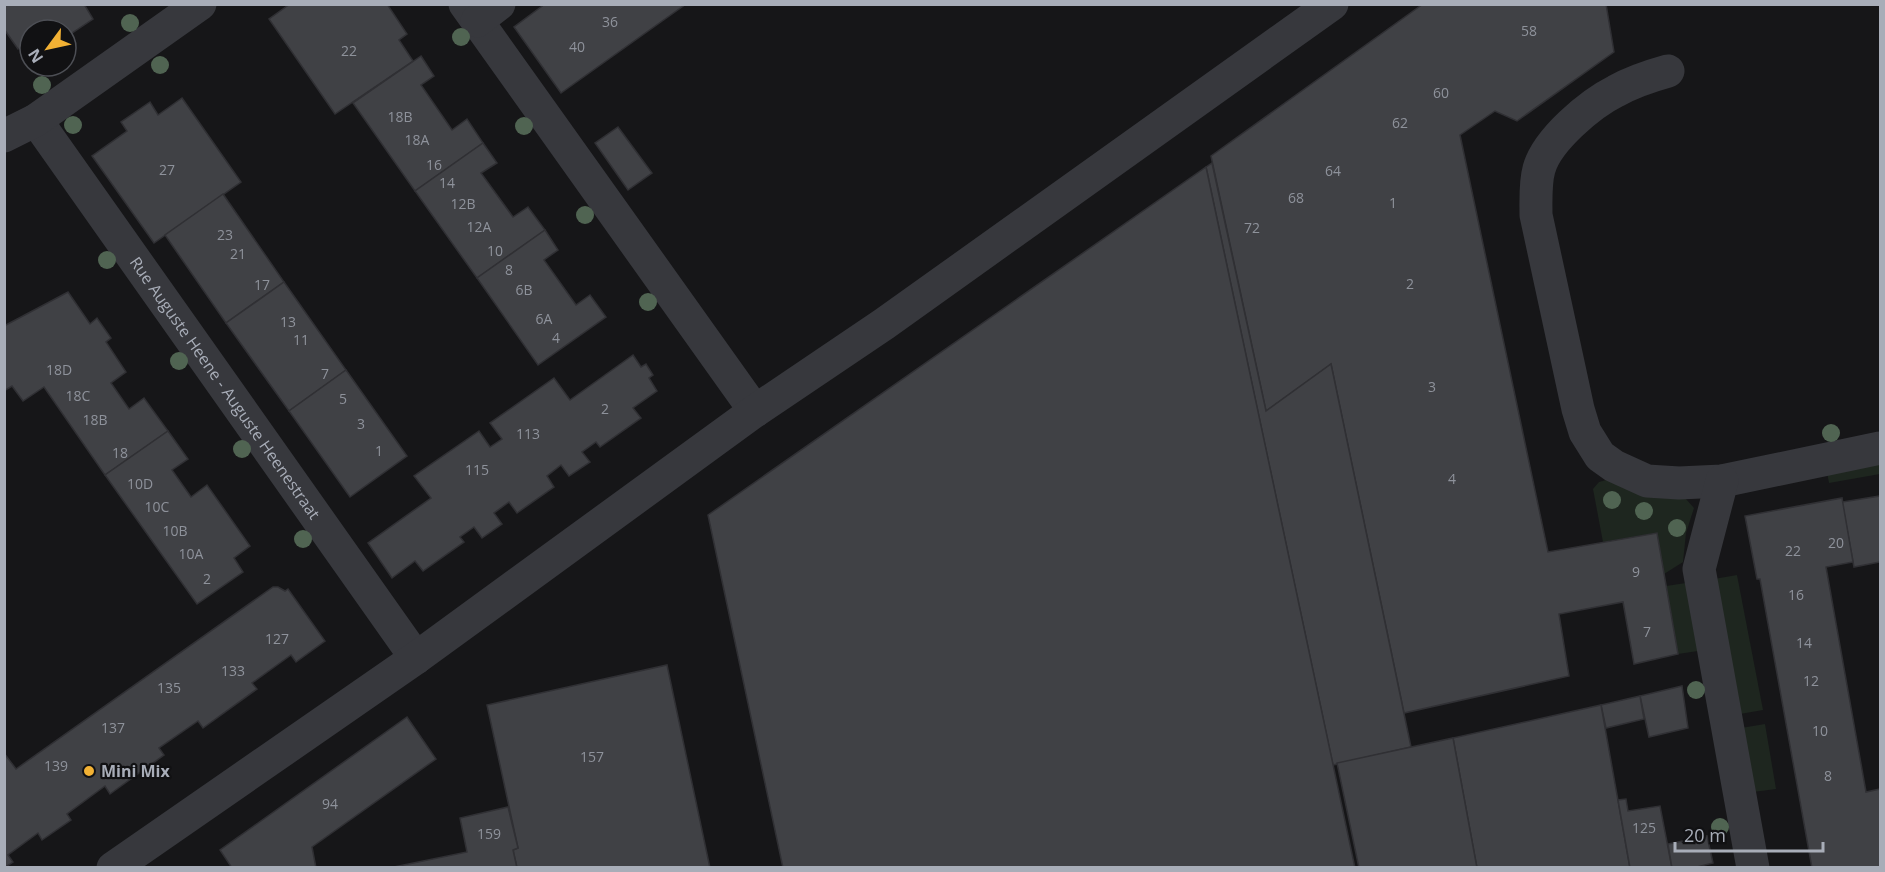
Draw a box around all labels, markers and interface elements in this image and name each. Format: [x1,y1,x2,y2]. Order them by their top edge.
house number: 36 [602,12,618,31]
north arrow [18,18,78,78]
house number: 58 [1521,21,1537,40]
house number: 40 [569,37,585,56]
house number: 22 [341,41,357,60]
text: N [23,45,48,68]
house number: 60 [1433,83,1449,102]
house number: 18B [387,107,413,126]
house number: 62 [1392,113,1408,132]
house number: 18A [405,130,430,149]
house number: 16 [426,155,442,174]
house number: 27 [159,160,175,179]
house number: 64 [1325,161,1341,180]
house number: 14 [439,173,455,192]
house number: 68 [1288,188,1304,207]
house number: 1 [1389,193,1397,212]
house number: 12B [450,194,476,213]
house number: 12A [467,217,492,236]
house number: 72 [1244,218,1260,237]
house number: 23 [217,225,233,244]
house number: 10 [487,241,503,260]
house number: 21 [230,244,246,263]
street label: Rue Auguste Heene - Auguste Heenestraat [125,252,326,524]
house number: 8 [505,260,513,279]
house number: 2 [1406,274,1414,293]
house number: 17 [254,275,270,294]
house number: 6B [515,280,533,299]
house number: 6A [536,309,553,328]
house number: 13 [280,312,296,331]
house number: 4 [552,328,560,347]
house number: 11 [293,330,309,349]
house number: 18D [46,360,72,379]
house number: 7 [321,364,329,383]
house number: 3 [1428,377,1436,396]
house number: 18C [66,386,91,405]
house number: 5 [339,389,347,408]
house number: 2 [601,399,609,418]
house number: 18B [82,410,108,429]
house number: 3 [357,414,365,433]
house number: 113 [516,424,540,443]
house number: 1 [375,441,383,460]
house number: 18 [112,443,128,462]
house number: 115 [465,460,489,479]
house number: 4 [1448,469,1456,488]
house number: 10D [127,474,153,493]
house number: 10C [145,497,170,516]
house number: 10B [162,521,188,540]
house number: 20 [1828,533,1844,552]
house number: 22 [1785,541,1801,560]
house number: 10A [179,544,204,563]
house number: 9 [1632,562,1640,581]
house number: 2 [203,569,211,588]
house number: 16 [1788,585,1804,604]
house number: 7 [1643,622,1651,641]
house number: 127 [265,629,289,648]
house number: 14 [1796,633,1812,652]
house number: 133 [221,661,245,680]
house number: 12 [1803,671,1819,690]
house number: 135 [157,678,181,697]
house number: 137 [101,718,125,737]
house number: 10 [1812,721,1828,740]
house number: 157 [580,747,604,766]
house number: 139 [44,756,68,775]
place label: Mini Mix [101,760,170,782]
marker: Mini Mix [82,764,96,778]
house number: 8 [1824,766,1832,785]
house number: 94 [322,794,338,813]
scale bar [1675,815,1824,853]
house number: 125 [1632,818,1656,837]
text: 20 m [1684,823,1726,847]
house number: 159 [477,824,501,843]

